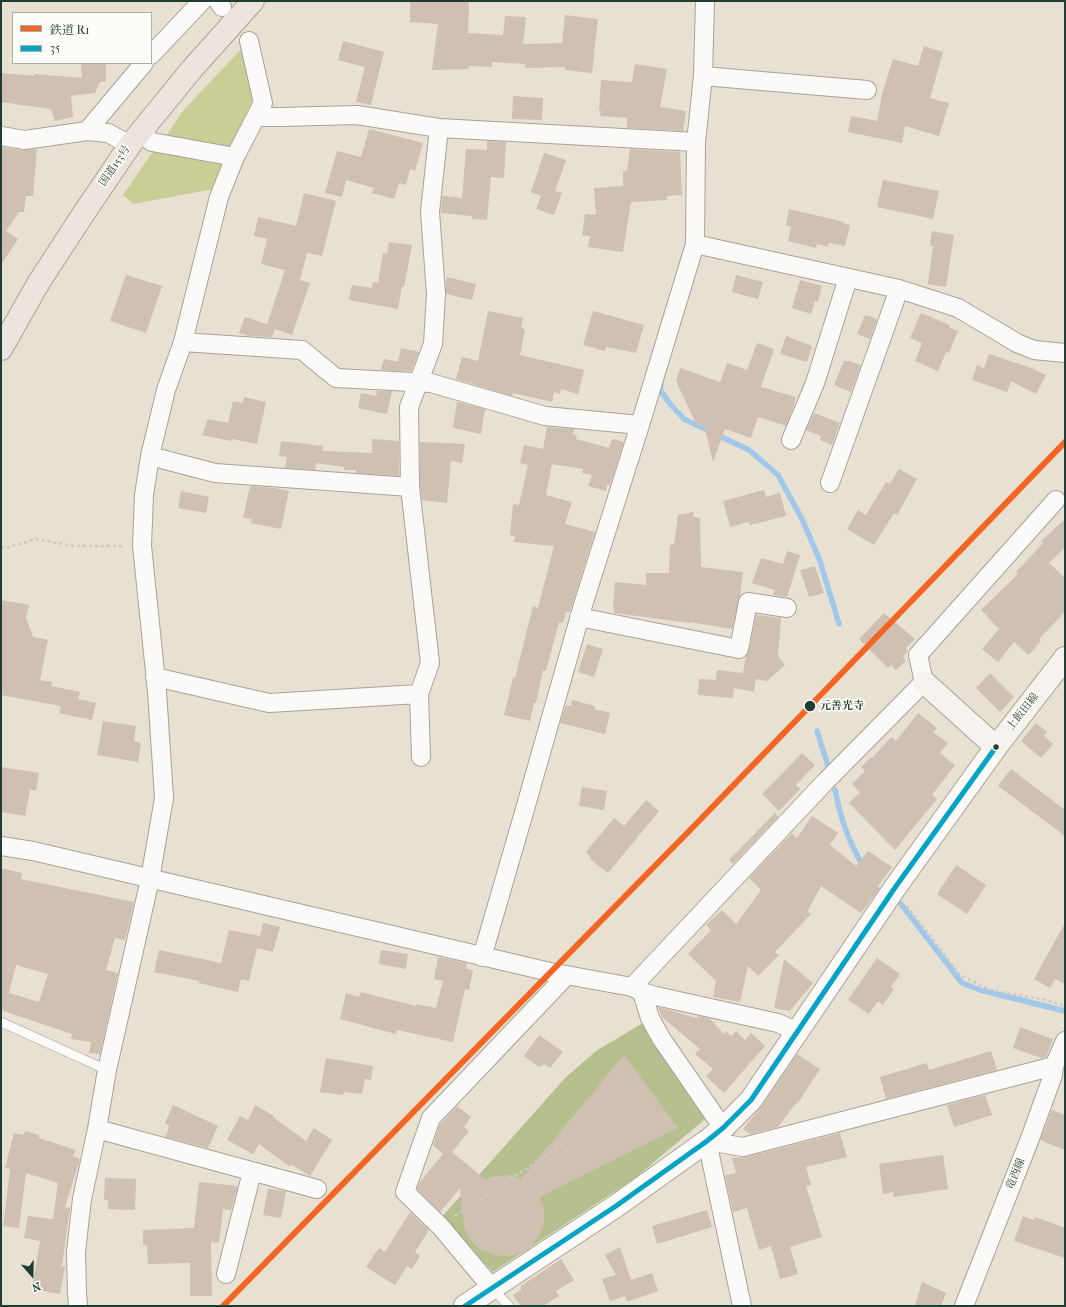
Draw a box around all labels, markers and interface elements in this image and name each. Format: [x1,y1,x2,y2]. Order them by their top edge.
legend [12,12,152,64]
text: 鉄道 R1 [50,23,90,37]
text: 35 [50,41,60,55]
street label: 国道153号 [97,143,133,189]
street label: 上飯田線 [1004,691,1042,733]
marker: 元善光寺 [803,699,817,713]
place label: 元善光寺 [820,699,864,713]
unlabelled marker [991,742,1001,752]
street label: 竜西線 [1004,1156,1028,1192]
north arrow [12,1255,52,1295]
text: N [30,1279,42,1294]

